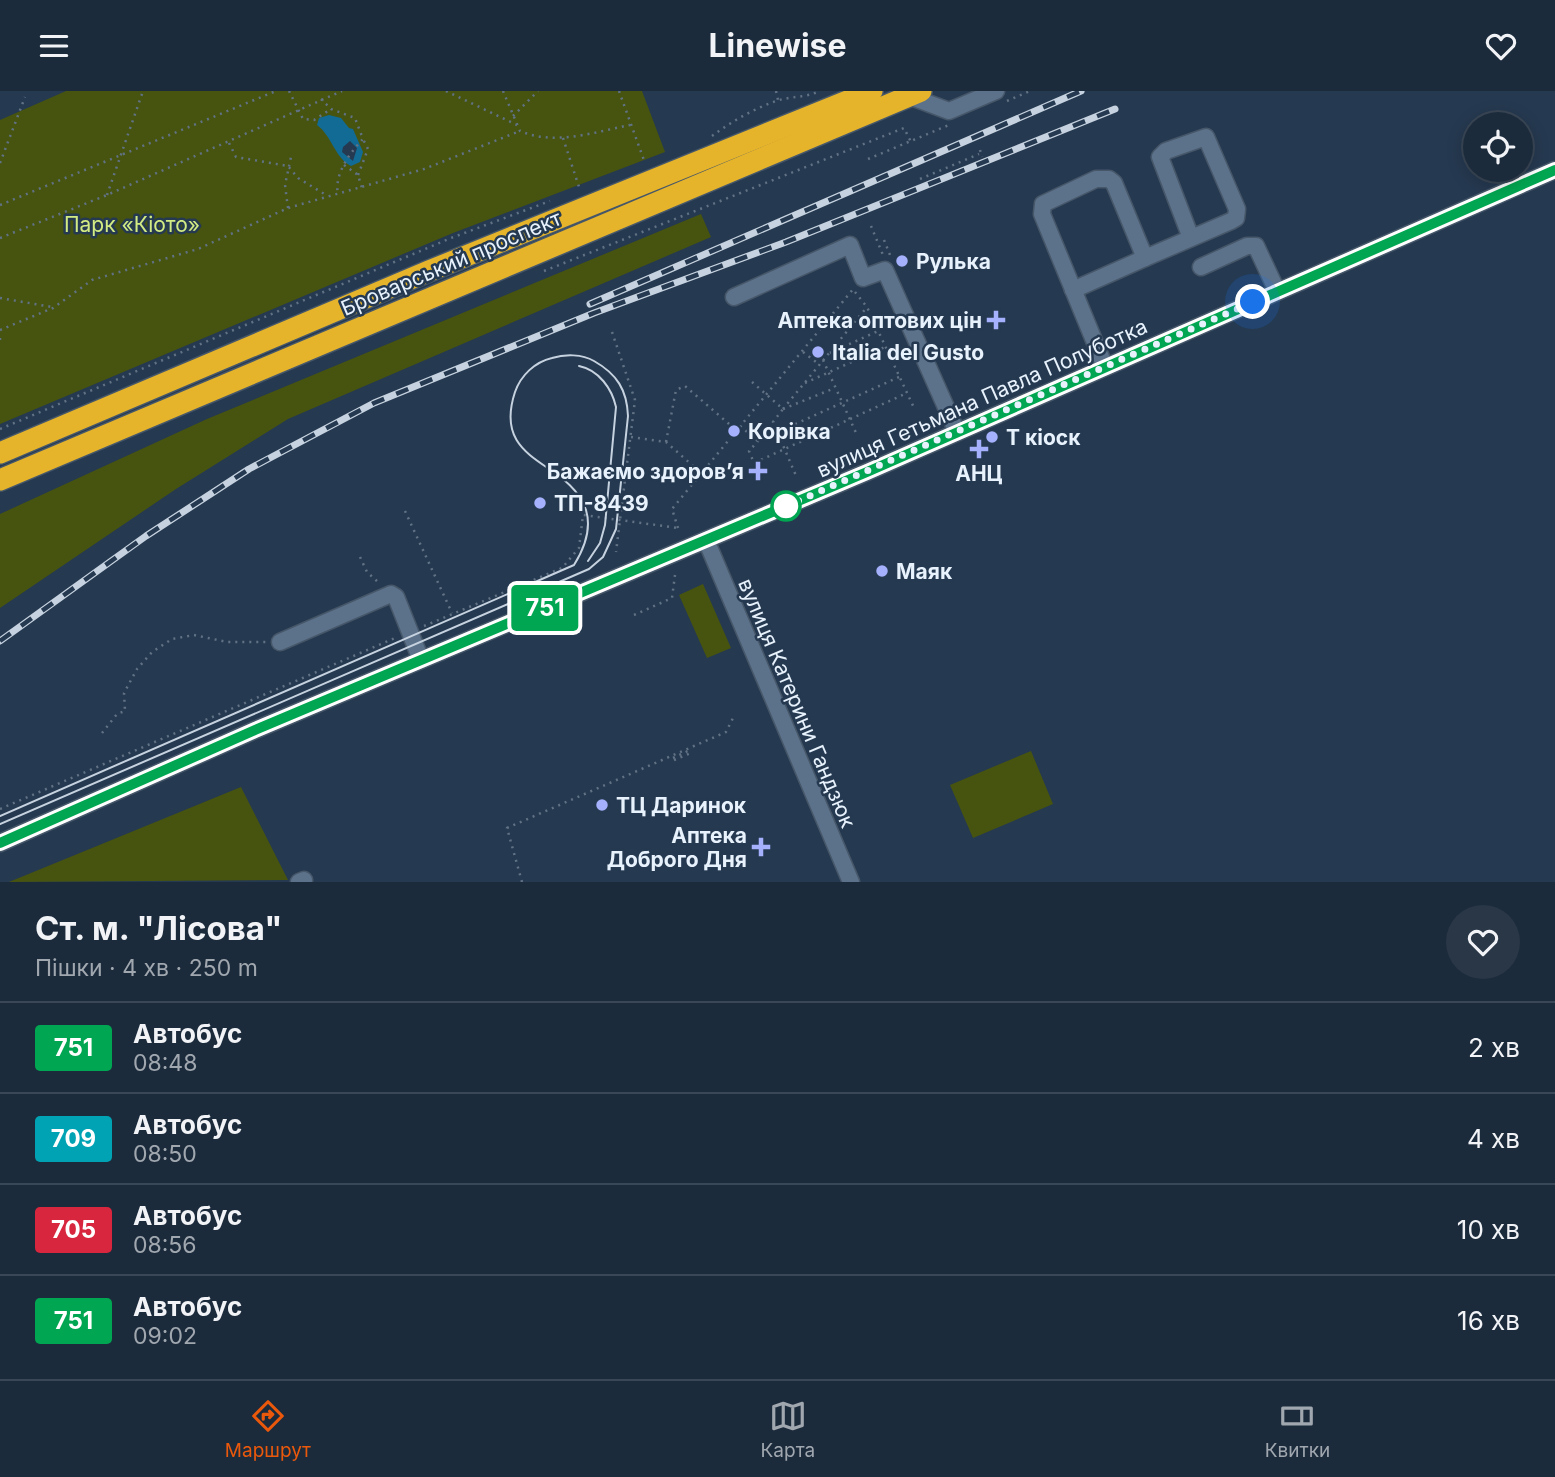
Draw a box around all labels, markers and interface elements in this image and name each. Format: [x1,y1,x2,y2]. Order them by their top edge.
text: Linewise [708,26,847,65]
icon: menu [35,27,73,65]
icon: heart [1482,27,1520,65]
map controls [1463,112,1533,182]
button: locate [1463,112,1533,182]
street label: Броварський проспект [337,205,565,321]
park label: Парк «Кіото» [64,212,200,237]
place label: Рулька [916,249,991,274]
marker: Рулька [894,253,910,269]
your location [1235,284,1270,319]
place label: Аптека оптових цін [778,308,982,333]
marker: Аптека оптових цін [988,312,1004,328]
street label: вулиця Гетьмана Павла Полуботка [813,314,1151,482]
place label: Italia del Gusto [832,340,984,365]
marker: Italia del Gusto [810,344,826,360]
place label: Корівка [748,419,831,444]
marker: Корівка [726,423,742,439]
place label: Т кіоск [1006,425,1081,450]
marker: Т кіоск [984,429,1000,445]
marker: АНЦ [971,441,987,457]
place label: Бажаємо здоровʼя [547,459,744,484]
place label: АНЦ [955,461,1003,486]
marker: Бажаємо здоровʼя [750,463,766,479]
place label: ТП-8439 [554,491,649,516]
unlabelled marker [771,491,801,521]
marker: ТП-8439 [532,495,548,511]
place label: Маяк [896,559,953,584]
marker: Маяк [874,563,890,579]
street label: вулиця Катерини Гандзюк [733,575,861,832]
line badge: 751 [505,585,585,631]
text: 751 [525,593,565,622]
place label: ТЦ Даринок [616,793,747,818]
marker: ТЦ Даринок [594,797,610,813]
place label: Аптека Доброго Дня [607,823,747,872]
marker: Аптека Доброго Дня [753,839,769,855]
button: heart [1446,905,1520,979]
text: Ст. м. "Лісова" [35,908,282,948]
text: Пішки · 4 хв · 250 m [35,954,258,982]
text: Автобус [133,1018,242,1049]
text: 2 хв [1468,1032,1520,1063]
text: 751 [54,1033,93,1062]
text: 08:48 [133,1049,197,1077]
text: Автобус [133,1109,242,1140]
text: 4 хв [1467,1123,1520,1154]
text: 709 [51,1124,96,1153]
text: 08:50 [133,1140,197,1168]
text: Автобус [133,1200,242,1231]
text: 10 хв [1457,1214,1520,1245]
text: 705 [51,1215,96,1244]
text: 08:56 [133,1231,197,1259]
text: Автобус [133,1291,242,1322]
text: 16 хв [1457,1305,1520,1336]
text: 751 [54,1306,93,1335]
text: 09:02 [133,1322,197,1350]
tab: Маршрут [225,1397,311,1462]
tab: Карта [761,1397,815,1462]
tab: Квитки [1265,1397,1330,1462]

